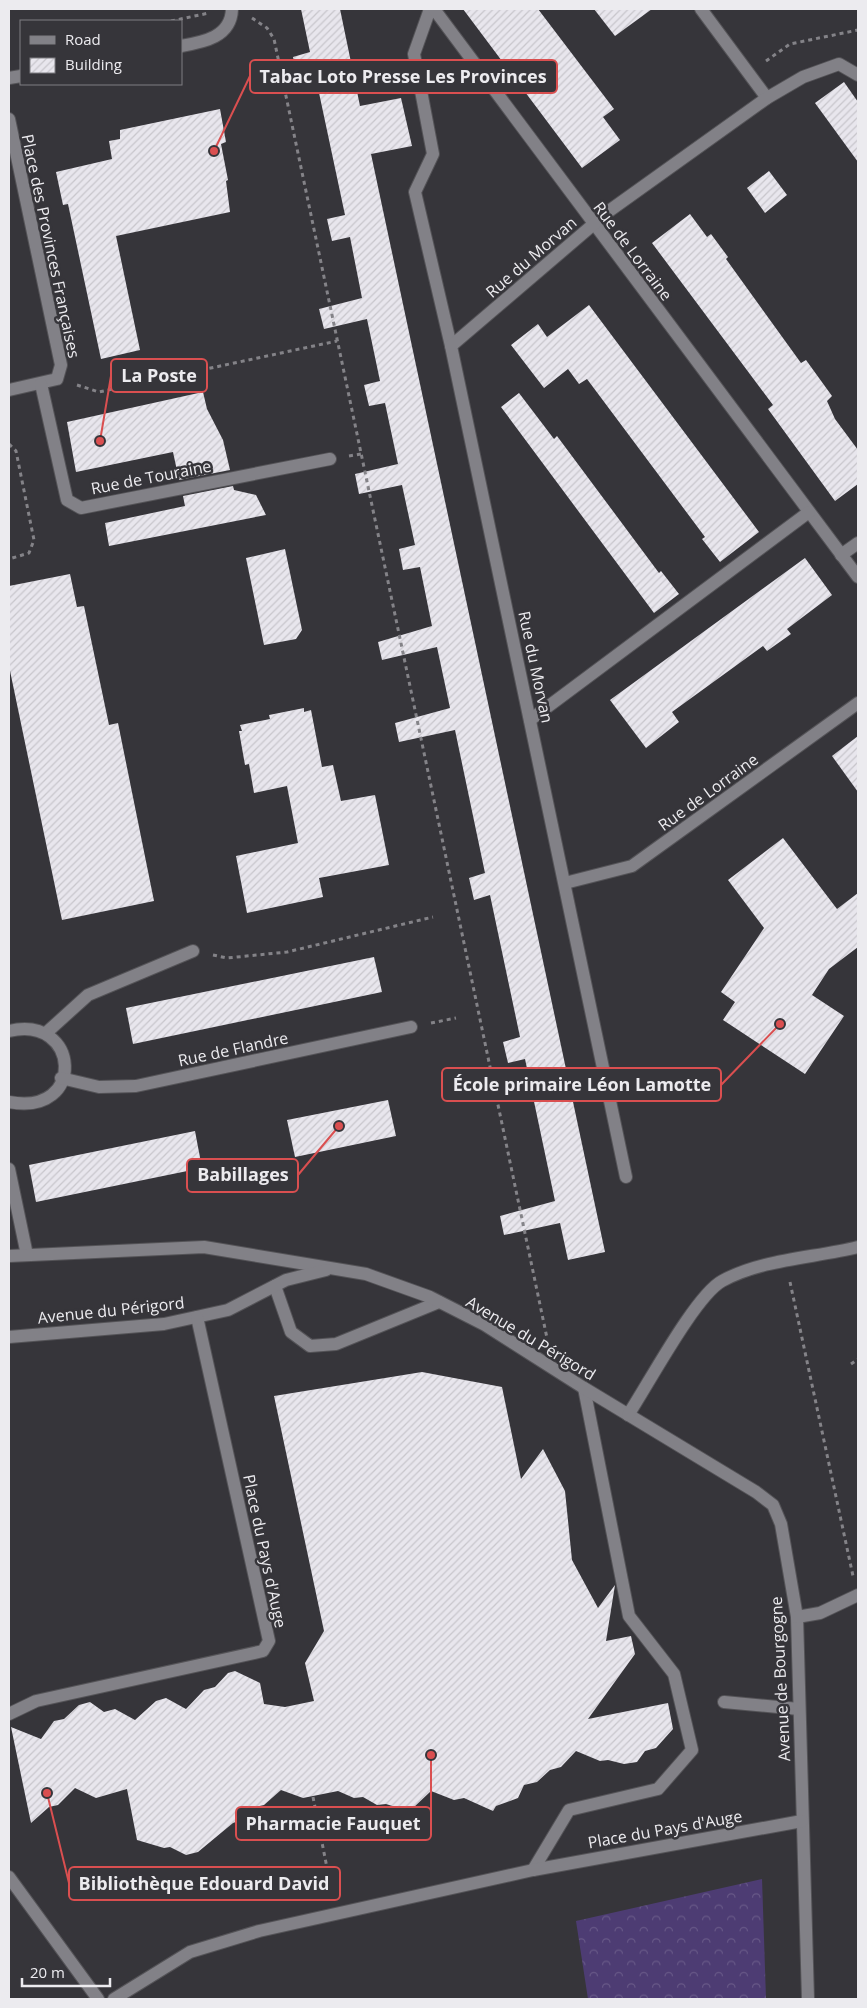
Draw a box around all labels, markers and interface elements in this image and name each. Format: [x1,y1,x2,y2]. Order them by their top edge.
legend [20,20,182,85]
text: Road [65,29,101,49]
text: Building [65,54,122,74]
callout: Tabac Loto Presse Les Provinces [250,60,557,93]
text: Tabac Loto Presse Les Provinces [259,64,547,88]
street label: Place des Provinces Françaises [17,132,85,360]
street label: Rue de Lorraine [589,197,677,305]
street label: Rue du Morvan [481,211,581,303]
callout: La Poste [111,359,207,392]
text: La Poste [121,363,197,387]
street label: Rue de Touraine [89,455,213,499]
street label: Rue du Morvan [513,609,559,725]
street label: Rue de Lorraine [654,748,762,836]
street label: Rue de Flandre [176,1027,290,1071]
callout: École primaire Léon Lamotte [442,1068,721,1101]
text: École primaire Léon Lamotte [453,1072,711,1096]
callout: Babillages [187,1159,298,1192]
text: Babillages [197,1162,289,1186]
street label: Avenue du Périgord [37,1291,185,1329]
street label: Avenue du Périgord [462,1291,600,1385]
street label: Place du Pays d'Auge [238,1472,292,1630]
street label: Avenue de Bourgogne [765,1596,795,1762]
street label: Place du Pays d'Auge [586,1805,744,1853]
callout: Pharmacie Fauquet [236,1807,431,1840]
text: Pharmacie Fauquet [245,1811,421,1835]
callout: Bibliothèque Edouard David [69,1867,340,1900]
text: Bibliothèque Edouard David [79,1871,329,1895]
scale bar [22,1956,110,1988]
text: 20 m [30,1962,65,1982]

